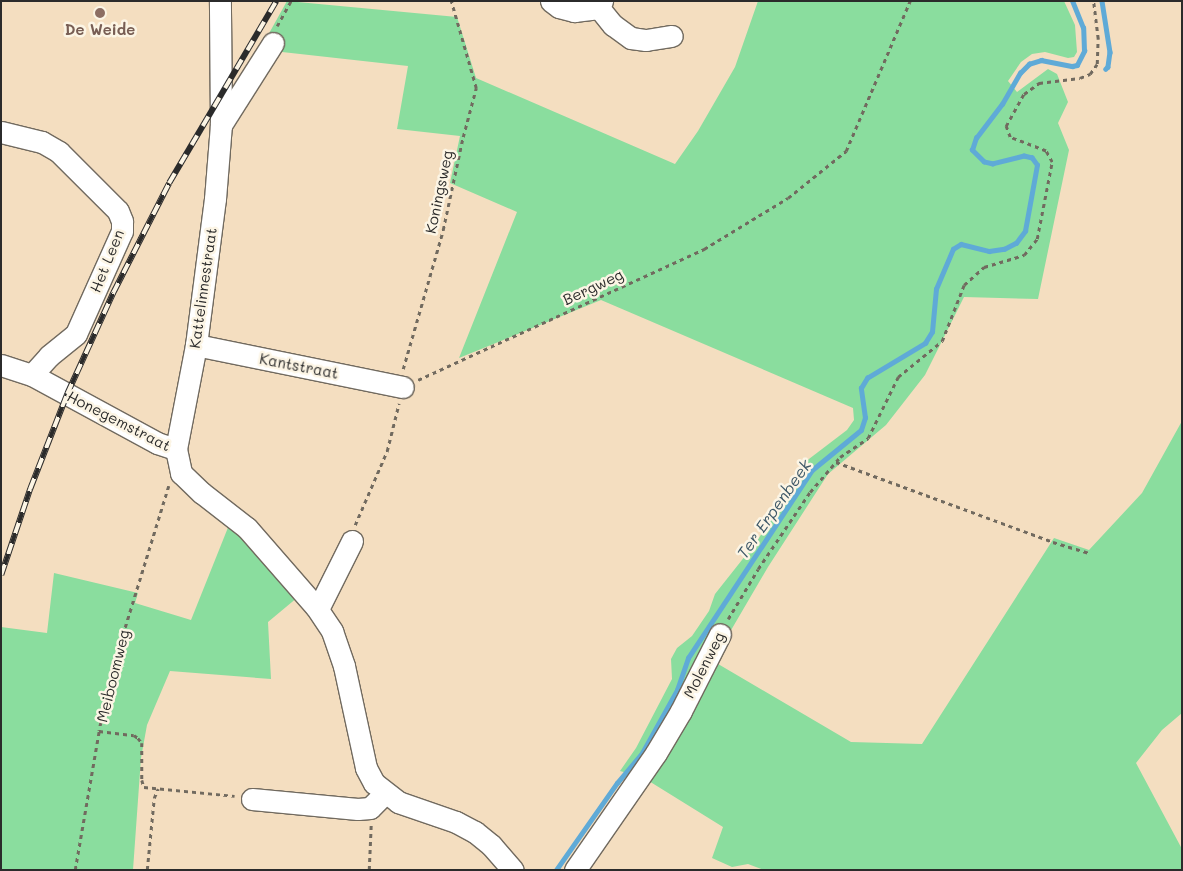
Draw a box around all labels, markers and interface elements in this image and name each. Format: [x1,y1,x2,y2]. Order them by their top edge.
marker: De Weide [94,7,106,19]
place label: De Weide [65,21,135,39]
street label: Koningsweg [421,149,457,235]
street label: Kattelinnestraat [186,226,220,350]
street label: Het Leen [86,227,128,295]
street label: Bergweg [560,265,626,309]
street label: Kantstraat [258,350,340,382]
street label: Honegemstraat [64,387,174,455]
water label: Ter Erpenbeek [733,456,815,562]
street label: Meiboomweg [93,628,133,724]
street label: Molenweg [680,629,728,701]

